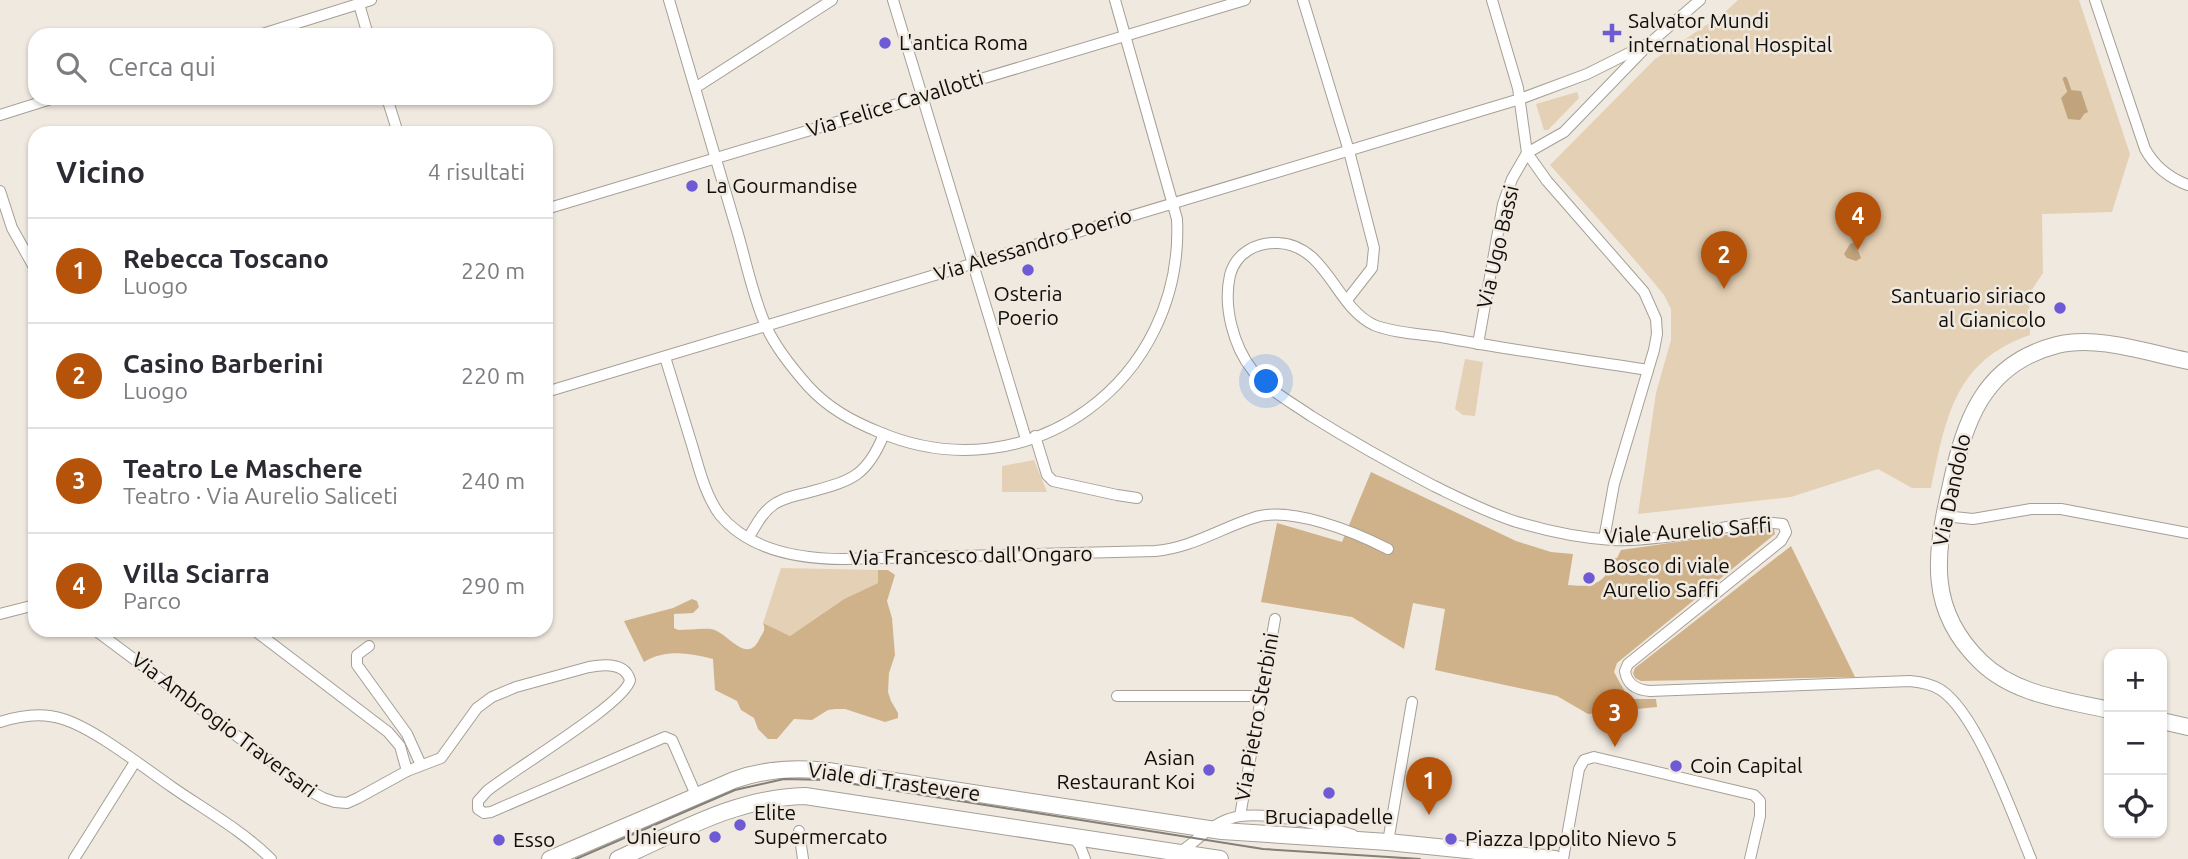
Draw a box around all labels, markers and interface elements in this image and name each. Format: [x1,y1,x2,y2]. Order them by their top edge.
place label: Salvator Mundi international Hospital [1628,8,1832,56]
marker: Salvator Mundi international Hospital [1602,23,1622,43]
search box [28,28,553,105]
place label: L'antica Roma [899,30,1028,54]
marker: L'antica Roma [877,35,893,51]
icon: search [52,48,90,86]
text: Cerca qui [108,52,216,81]
street label: Via Felice Cavallotti [803,65,986,141]
text: Vicino [56,155,145,189]
text: 4 risultati [428,159,525,184]
place label: La Gourmandise [706,173,857,197]
marker: La Gourmandise [684,178,700,194]
street label: Via Ugo Bassi [1471,183,1523,311]
pin: 4 [1835,192,1881,250]
street label: Via Alessandro Poerio [931,203,1134,286]
pin: 2 [1701,231,1747,289]
text: Rebecca Toscano [123,244,329,273]
text: 1 [73,258,85,283]
text: 220 m [461,258,525,283]
marker: Osteria Poerio [1020,262,1036,278]
text: Luogo [123,273,188,298]
place label: Osteria Poerio [993,281,1063,329]
place label: Santuario siriaco al Gianicolo [1891,283,2046,331]
marker: Santuario siriaco al Gianicolo [2052,300,2068,316]
text: Casino Barberini [123,349,323,378]
text: 2 [73,363,85,388]
text: 220 m [461,363,525,388]
your location [1249,364,1283,398]
text: Luogo [123,378,188,403]
street label: Via Dandolo [1927,431,1975,548]
text: Teatro Le Maschere [123,454,363,483]
text: 3 [73,468,85,493]
text: 240 m [461,468,525,493]
text: Teatro · Via Aurelio Saliceti [123,483,398,508]
street label: Viale Aurelio Saffi [1603,512,1772,548]
street label: Via Francesco dall'Ongaro [849,541,1093,569]
place label: Bosco di viale Aurelio Saffi [1603,553,1730,601]
text: Villa Sciarra [123,559,270,588]
marker: Bosco di viale Aurelio Saffi [1581,570,1597,586]
text: 4 [73,573,85,598]
text: 290 m [461,573,525,598]
text: Parco [123,588,181,613]
street label: Via Pietro Sterbini [1229,631,1283,803]
street label: Via Ambrogio Traversari [127,647,322,802]
map controls [2104,649,2167,838]
button: + [2104,649,2167,712]
pin: 3 [1592,689,1638,747]
button: − [2104,712,2167,775]
place label: Asian Restaurant Koi [1057,745,1195,793]
place label: Coin Capital [1690,753,1803,777]
street label: Viale di Trastevere [806,757,982,805]
pin: 1 [1406,757,1452,815]
marker: Coin Capital [1668,758,1684,774]
marker: Asian Restaurant Koi [1201,762,1217,778]
button: locate [2104,775,2167,838]
marker: Bruciapadelle [1321,785,1337,801]
place label: Elite Supermercato [754,800,887,848]
place label: Bruciapadelle [1265,804,1393,828]
marker: Elite Supermercato [732,817,748,833]
place label: Unieuro [626,824,701,848]
place label: Piazza Ippolito Nievo 5 [1465,826,1677,850]
place label: Esso [513,827,555,851]
marker: Unieuro [707,829,723,845]
marker: Piazza Ippolito Nievo 5 [1443,831,1459,847]
marker: Esso [491,832,507,848]

